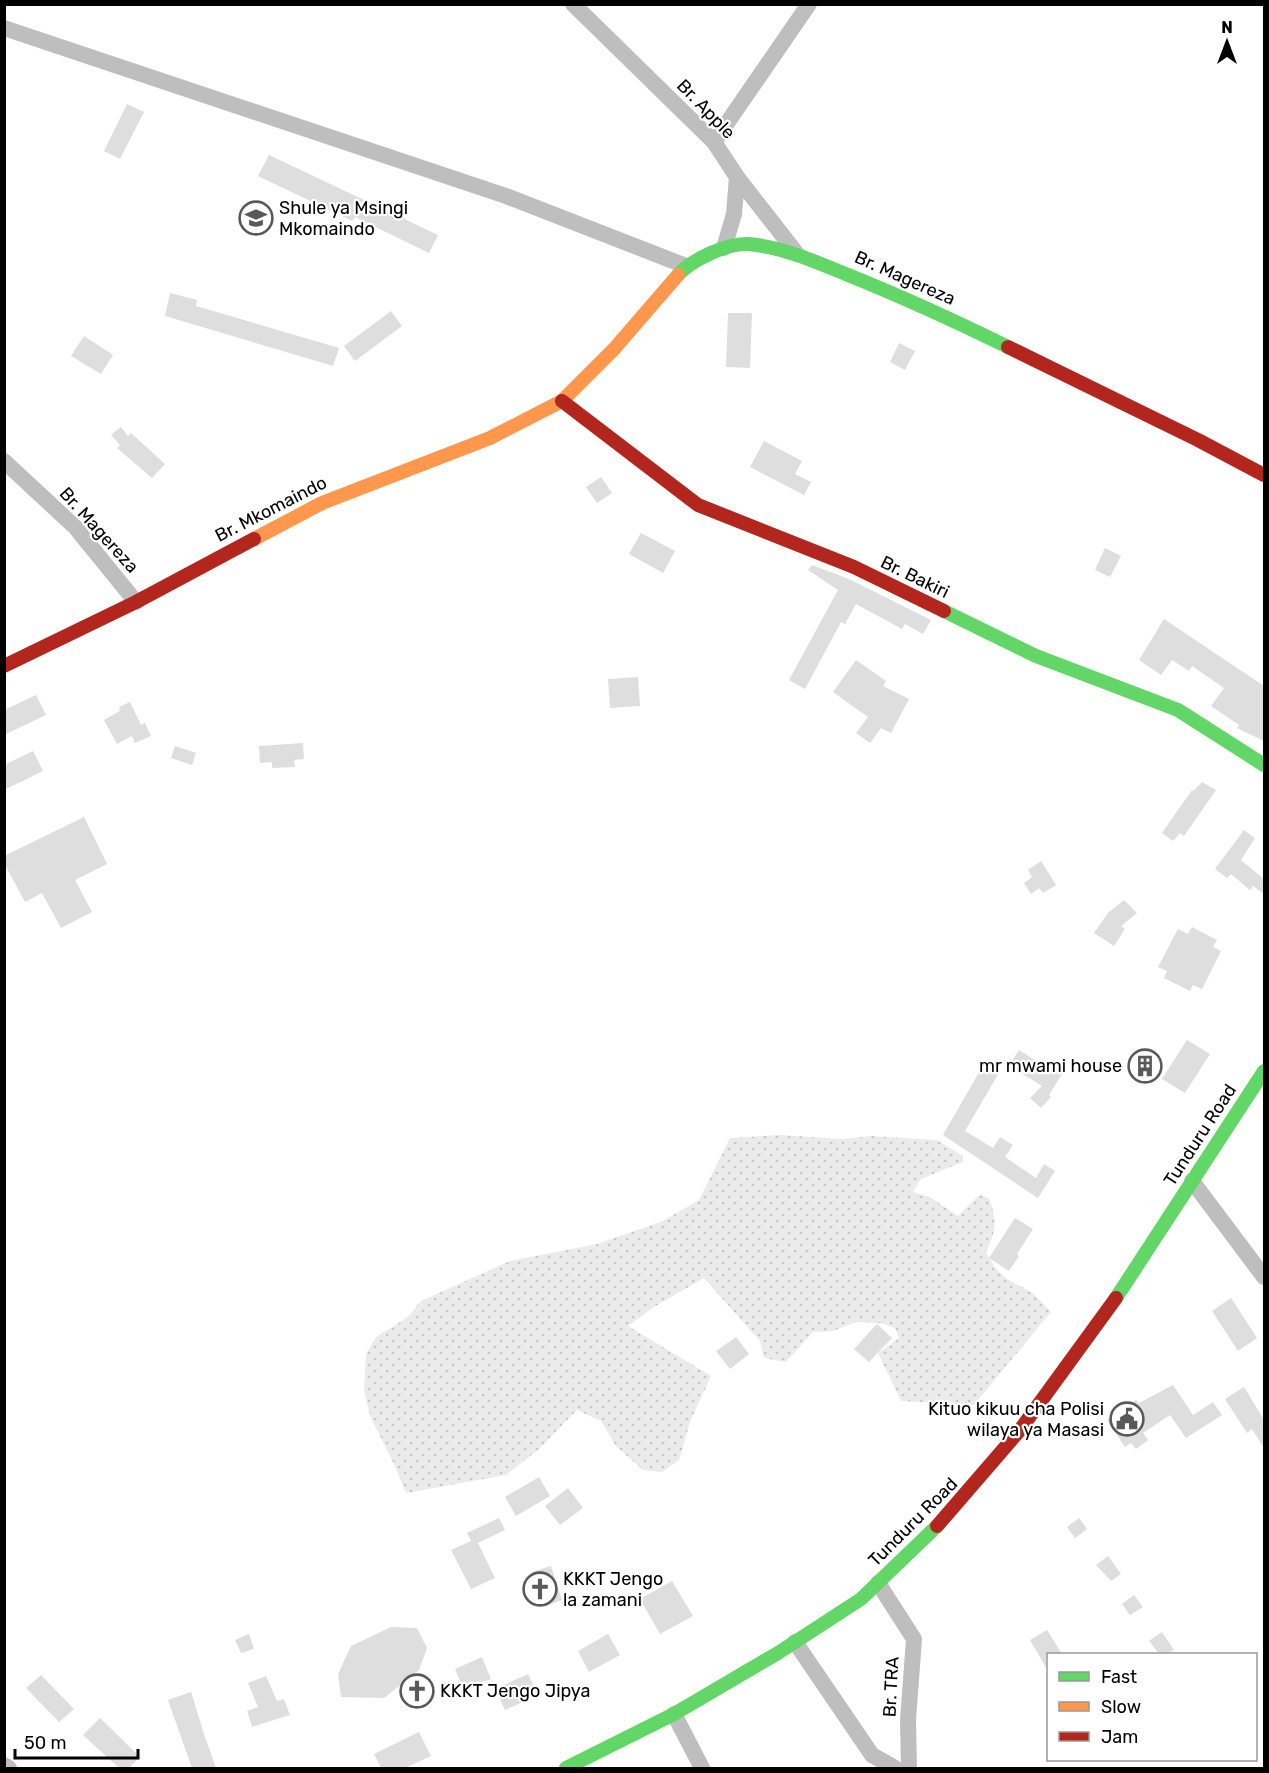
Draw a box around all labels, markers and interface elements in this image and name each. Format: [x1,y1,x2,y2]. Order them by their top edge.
north arrow [1197,12,1257,72]
text: N [1221,18,1233,37]
street label: Br. Apple [672,75,740,143]
place label: Shule ya Msingi Mkomaindo [279,197,408,240]
school or university icon: Shule ya Msingi Mkomaindo [238,200,274,236]
street label: Br. Magereza [851,246,959,310]
street label: Br. Mkomaindo [211,471,331,547]
street label: Br. Magereza [55,483,143,577]
street label: Br. Bakiri [877,551,953,603]
building icon: mr mwami house [1127,1048,1163,1084]
place label: mr mwami house [979,1055,1122,1077]
street label: Tunduru Road [1159,1080,1241,1190]
place label: Kituo kikuu cha Polisi wilaya ya Masasi [928,1398,1104,1441]
public building icon: Kituo kikuu cha Polisi wilaya ya Masasi [1109,1401,1145,1437]
street label: Tunduru Road [864,1473,962,1571]
place label: KKKT Jengo la zamani [563,1568,663,1611]
church icon: KKKT Jengo la zamani [522,1571,558,1607]
legend [1047,1653,1257,1761]
street label: Br. TRA [878,1656,904,1718]
text: Fast [1101,1666,1137,1688]
church icon: KKKT Jengo Jipya [399,1673,435,1709]
place label: KKKT Jengo Jipya [440,1680,590,1702]
text: Slow [1101,1696,1141,1718]
scale bar [15,1722,138,1760]
text: Jam [1101,1726,1138,1748]
text: 50 m [24,1732,67,1754]

